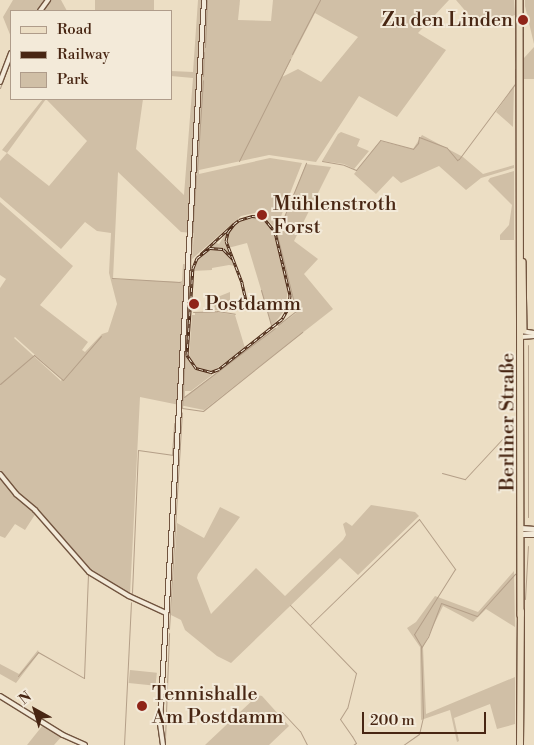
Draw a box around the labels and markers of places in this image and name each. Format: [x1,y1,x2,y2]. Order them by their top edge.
place label: Zu den Linden [382,8,513,32]
marker: Zu den Linden [517,14,529,26]
place label: Mühlenstroth Forst [273,192,397,239]
marker: Mühlenstroth Forst [255,208,269,222]
place label: Postdamm [205,292,301,316]
marker: Postdamm [187,297,201,311]
place label: Tennishalle Am Postdamm [152,682,283,729]
marker: Tennishalle Am Postdamm [136,700,148,712]

